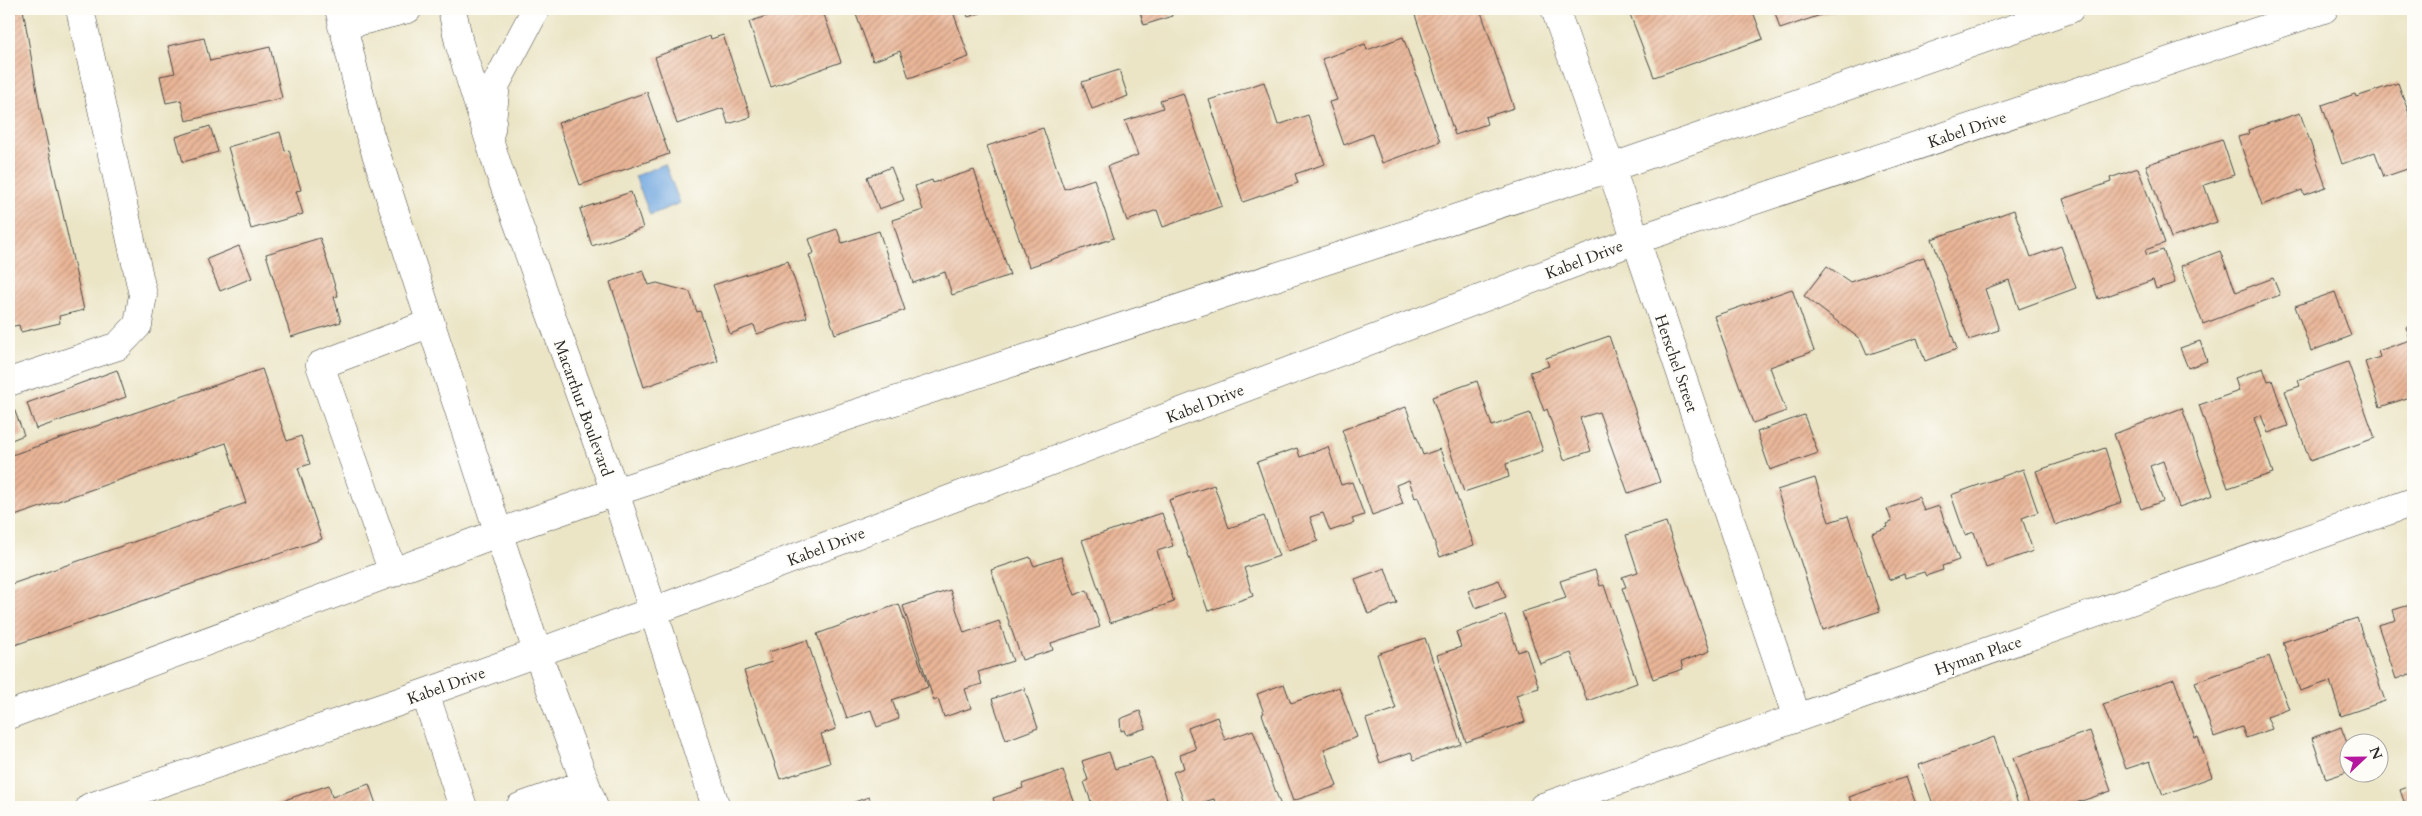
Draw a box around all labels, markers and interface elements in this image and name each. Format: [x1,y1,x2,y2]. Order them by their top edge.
street label: Kabel Drive [1925,106,2010,154]
street label: Kabel Drive [1542,235,1626,285]
street label: Herschel Street [1649,312,1703,415]
street label: Macarthur Boulevard [548,337,618,480]
street label: Kabel Drive [1163,379,1247,429]
street label: Kabel Drive [784,522,868,572]
street label: Hyman Place [1932,631,2025,681]
street label: Kabel Drive [404,662,489,710]
north arrow [2340,734,2390,784]
text: N [2365,744,2387,763]

